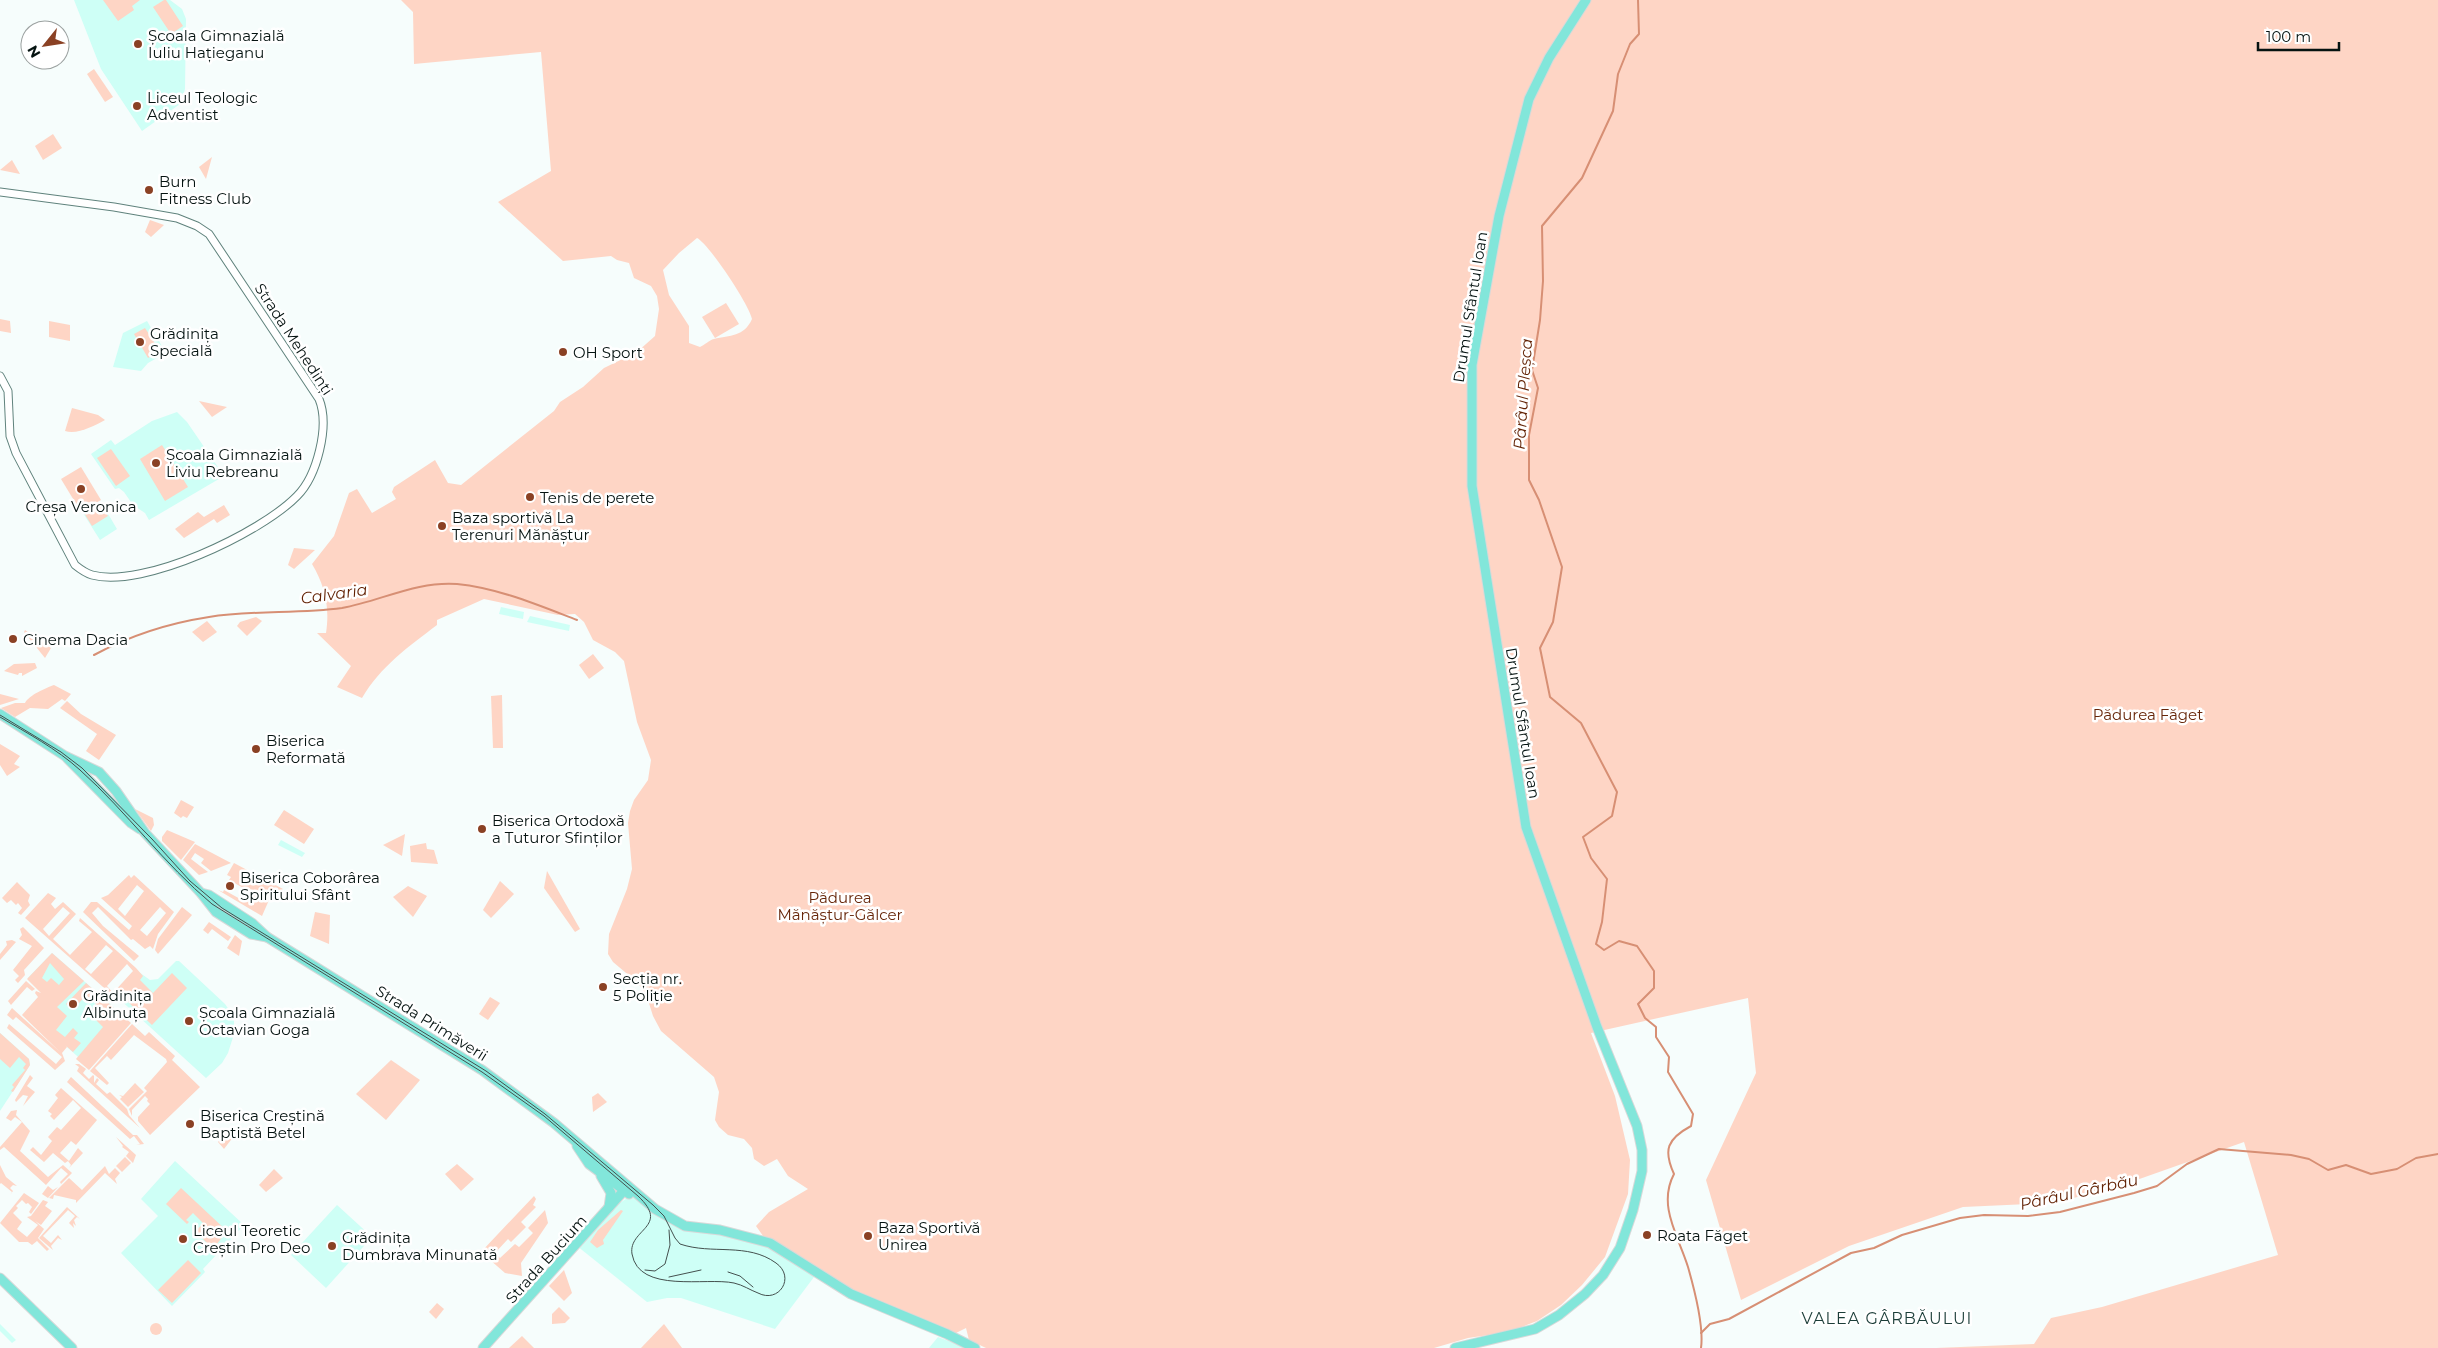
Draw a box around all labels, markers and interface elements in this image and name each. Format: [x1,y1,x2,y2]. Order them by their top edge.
north arrow [20,20,70,70]
scale bar [2258,20,2339,52]
place label: Școala Gimnazială Iuliu Hațieganu [148,26,285,63]
text: 100 m [2266,27,2311,46]
marker: Școala Gimnazială Iuliu Hațieganu [132,38,144,50]
text: N [23,42,44,61]
place label: Liceul Teologic Adventist [147,88,258,124]
marker: Liceul Teologic Adventist [131,100,143,112]
place label: Burn Fitness Club [159,172,251,208]
marker: Burn Fitness Club [143,184,155,196]
street label: Drumul Sfântul Ioan [1449,230,1491,384]
street label: Strada Mehedinți [250,279,337,399]
place label: Grădinița Specială [150,324,219,360]
marker: Grădinița Specială [134,336,146,348]
water label: Pârâul Pleșca [1510,338,1537,450]
place label: OH Sport [573,343,643,362]
marker: OH Sport [557,346,569,358]
place label: Școala Gimnazială Liviu Rebreanu [166,445,303,481]
marker: Școala Gimnazială Liviu Rebreanu [150,457,162,469]
marker: Creșa Veronica [75,483,87,495]
place label: Tenis de perete [540,488,654,507]
marker: Tenis de perete [524,491,536,503]
place label: Creșa Veronica [25,497,137,517]
place label: Baza sportivă La Terenuri Mănăștur [452,508,589,545]
marker: Baza sportivă La Terenuri Mănăștur [436,520,448,532]
water label: Calvaria [299,580,369,608]
place label: Cinema Dacia [23,630,128,649]
marker: Cinema Dacia [7,633,19,645]
street label: Drumul Sfântul Ioan [1502,646,1544,800]
park label: Pădurea Făget [2093,705,2203,724]
place label: Biserica Reformată [266,731,346,767]
marker: Biserica Reformată [250,743,262,755]
place label: Biserica Ortodoxă a Tuturor Sfinților [492,811,625,848]
marker: Biserica Ortodoxă a Tuturor Sfinților [476,823,488,835]
place label: Biserica Coborârea Spiritului Sfânt [240,868,380,904]
marker: Biserica Coborârea Spiritului Sfânt [224,880,236,892]
park label: Pădurea Mănăștur-Gălcer [777,888,903,925]
place label: Secția nr. 5 Poliție [613,969,682,1006]
street label: Strada Primăverii [373,981,491,1065]
marker: Secția nr. 5 Poliție [597,981,609,993]
place label: Grădinița Albinuța [83,986,152,1023]
marker: Grădinița Albinuța [67,998,79,1010]
place label: Școala Gimnazială Octavian Goga [199,1003,336,1039]
marker: Școala Gimnazială Octavian Goga [183,1015,195,1027]
place label: Biserica Creștină Baptistă Betel [200,1106,325,1142]
marker: Biserica Creștină Baptistă Betel [184,1118,196,1130]
water label: Pârâul Gârbău [2018,1170,2140,1214]
street label: Strada Bucium [501,1211,591,1307]
place label: Baza Sportivă Unirea [878,1218,980,1254]
place label: Liceul Teoretic Creștin Pro Deo [193,1221,310,1258]
place label: Roata Făget [1657,1226,1748,1245]
place label: Grădinița Dumbrava Minunată [342,1228,498,1264]
marker: Roata Făget [1641,1229,1653,1241]
marker: Baza Sportivă Unirea [862,1230,874,1242]
marker: Liceul Teoretic Creștin Pro Deo [177,1233,189,1245]
marker: Grădinița Dumbrava Minunată [326,1240,338,1252]
district label: VALEA GÂRBĂULUI [1802,1309,1972,1328]

